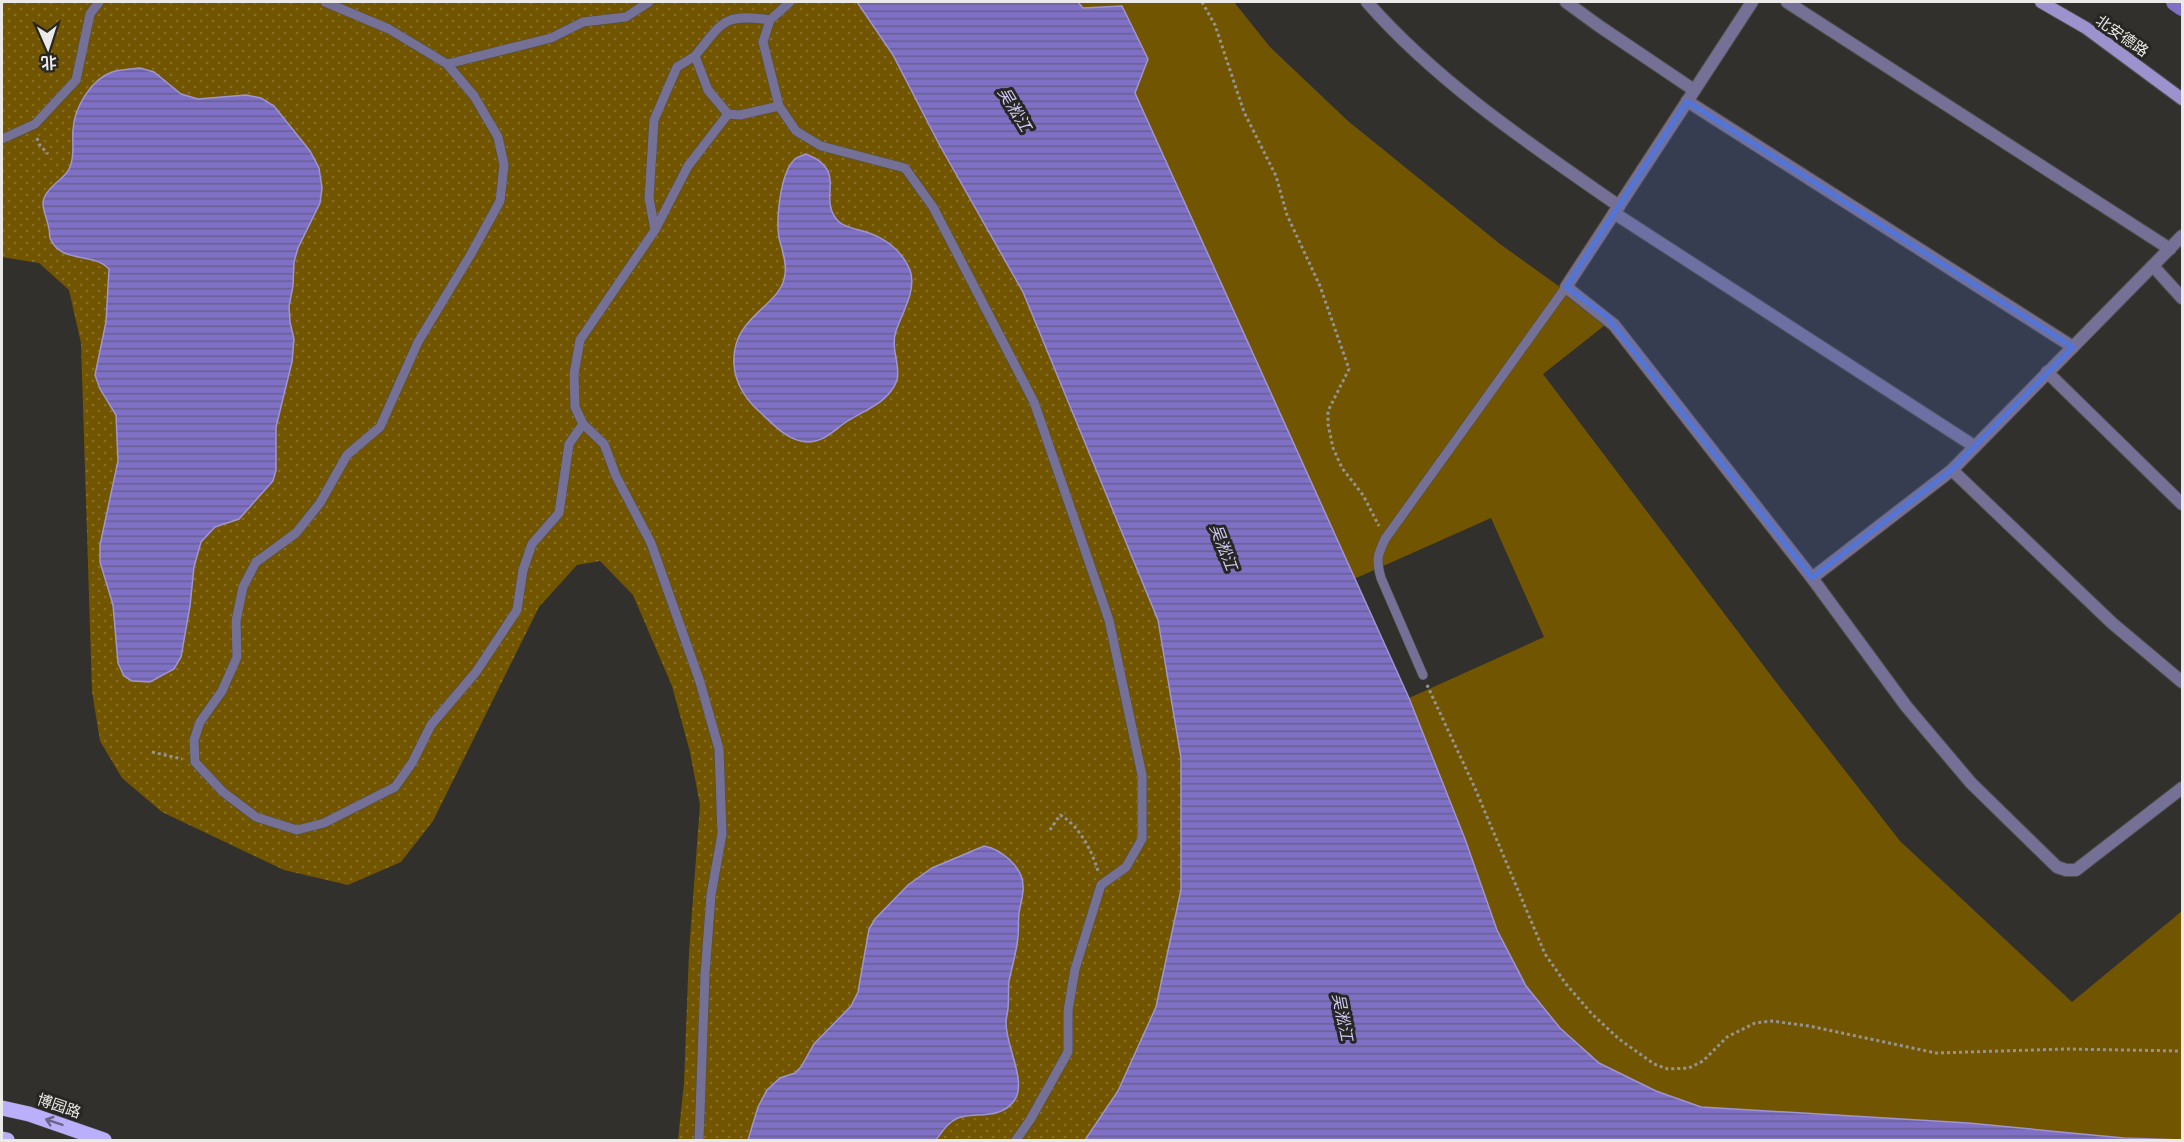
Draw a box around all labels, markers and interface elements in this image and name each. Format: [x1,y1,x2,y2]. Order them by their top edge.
street label: 北安德路 [2092,11,2152,61]
north arrow [18,18,78,78]
text: 北 [40,53,57,72]
water label: 吴淞江 [994,84,1036,136]
water label: 吴淞江 [1206,521,1242,575]
water label: 吴淞江 [1329,992,1357,1044]
street label: 博园路 [35,1090,83,1122]
one-way arrow [45,1116,63,1127]

